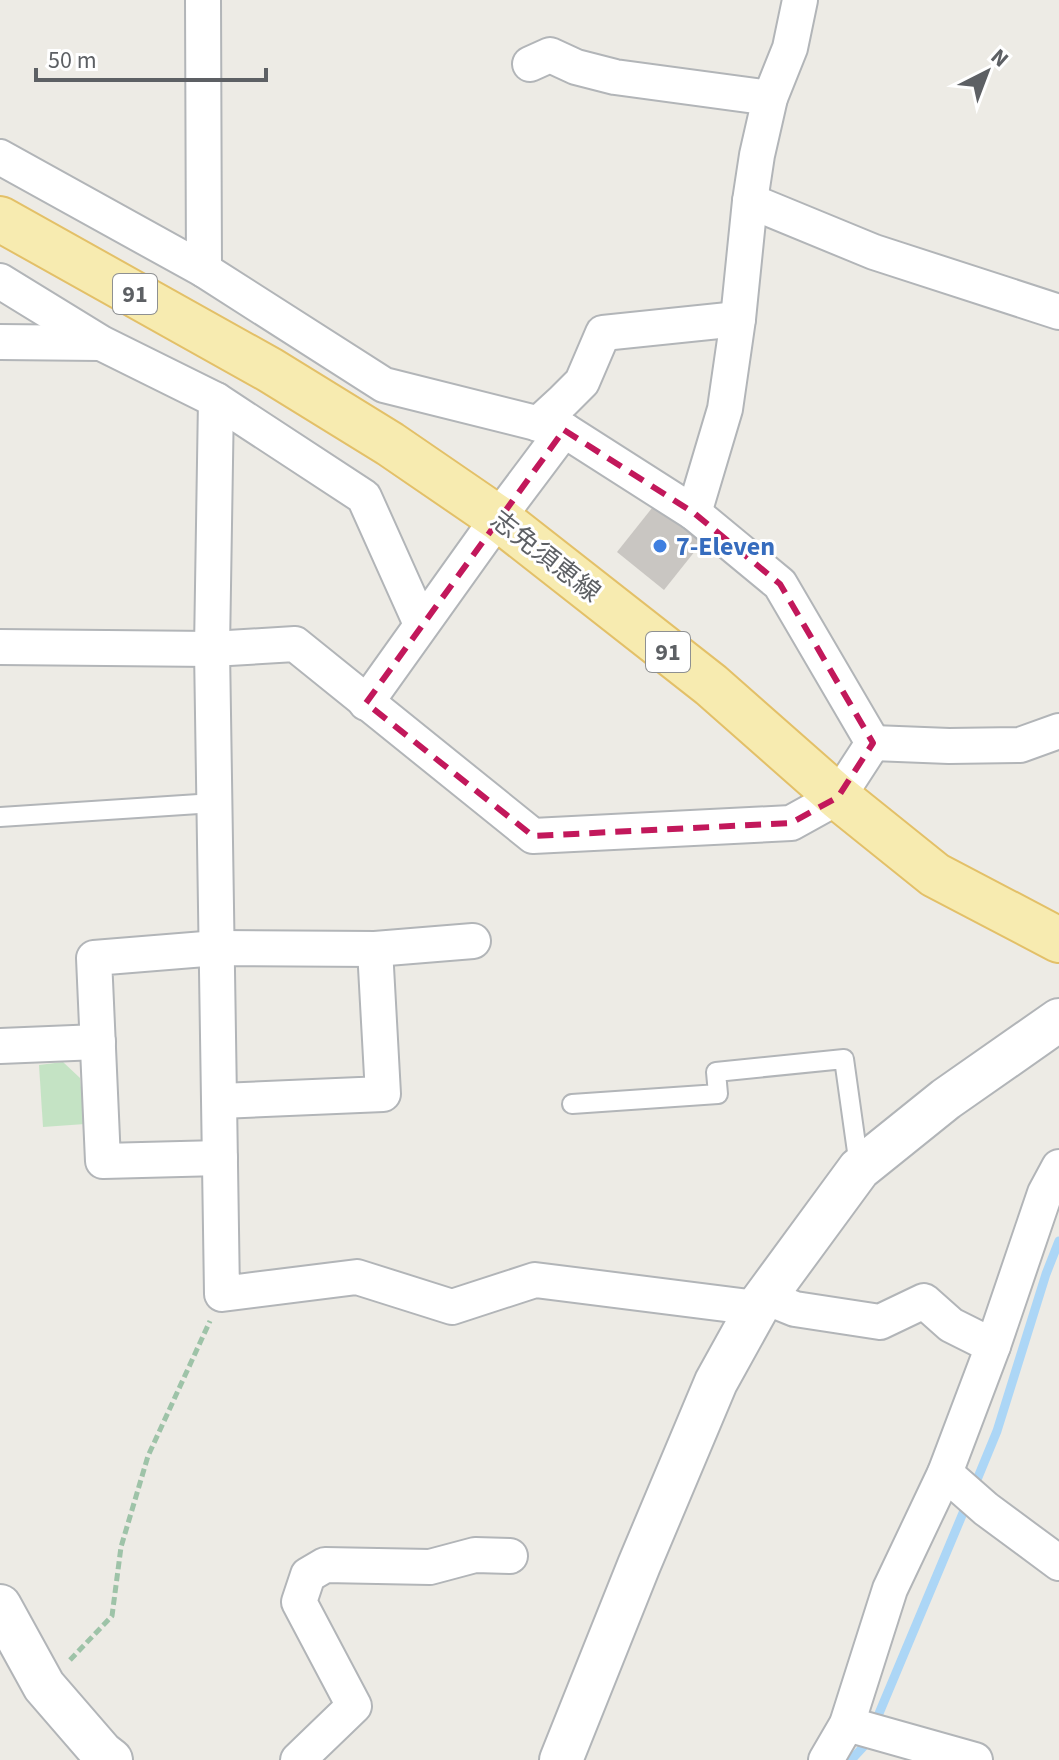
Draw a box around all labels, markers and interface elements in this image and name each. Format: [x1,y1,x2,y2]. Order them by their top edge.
scale bar [36,32,266,82]
north arrow [947,32,1027,112]
text: N [984,41,1016,75]
text: 50 m [48,43,97,78]
road number: 91 [113,274,157,314]
street label: 志免須恵線 [483,502,608,611]
place label: 7-Eleven [676,528,775,565]
marker: 7-Eleven [651,537,669,555]
road number: 91 [646,632,690,672]

